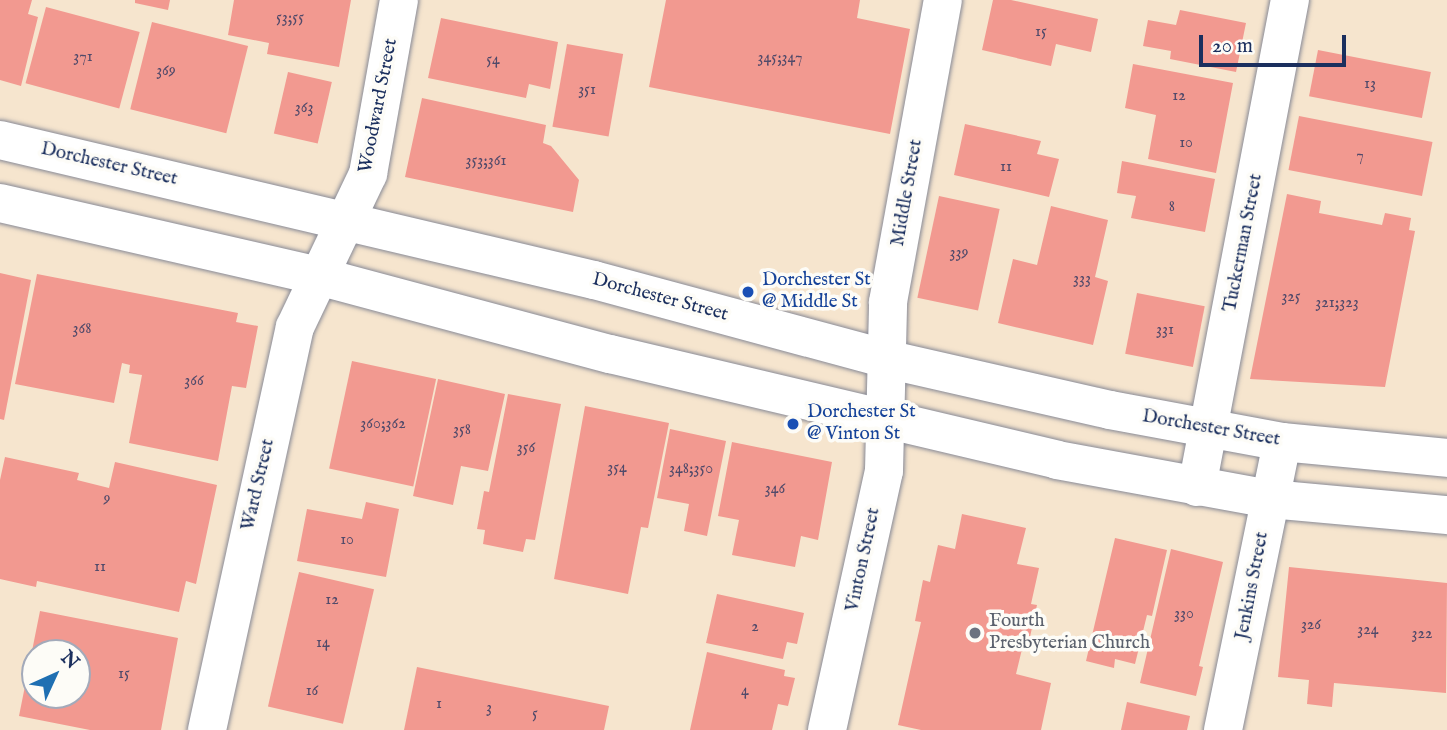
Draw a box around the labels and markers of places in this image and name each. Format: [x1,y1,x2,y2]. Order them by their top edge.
place label: Dorchester St @ Middle St [762,270,871,314]
marker: Dorchester St @ Middle St [740,284,756,300]
place label: Dorchester St @ Vinton St [807,402,916,446]
marker: Dorchester St @ Vinton St [785,416,801,432]
place label: Fourth Presbyterian Church [989,611,1150,655]
marker: Fourth Presbyterian Church [967,625,983,641]

